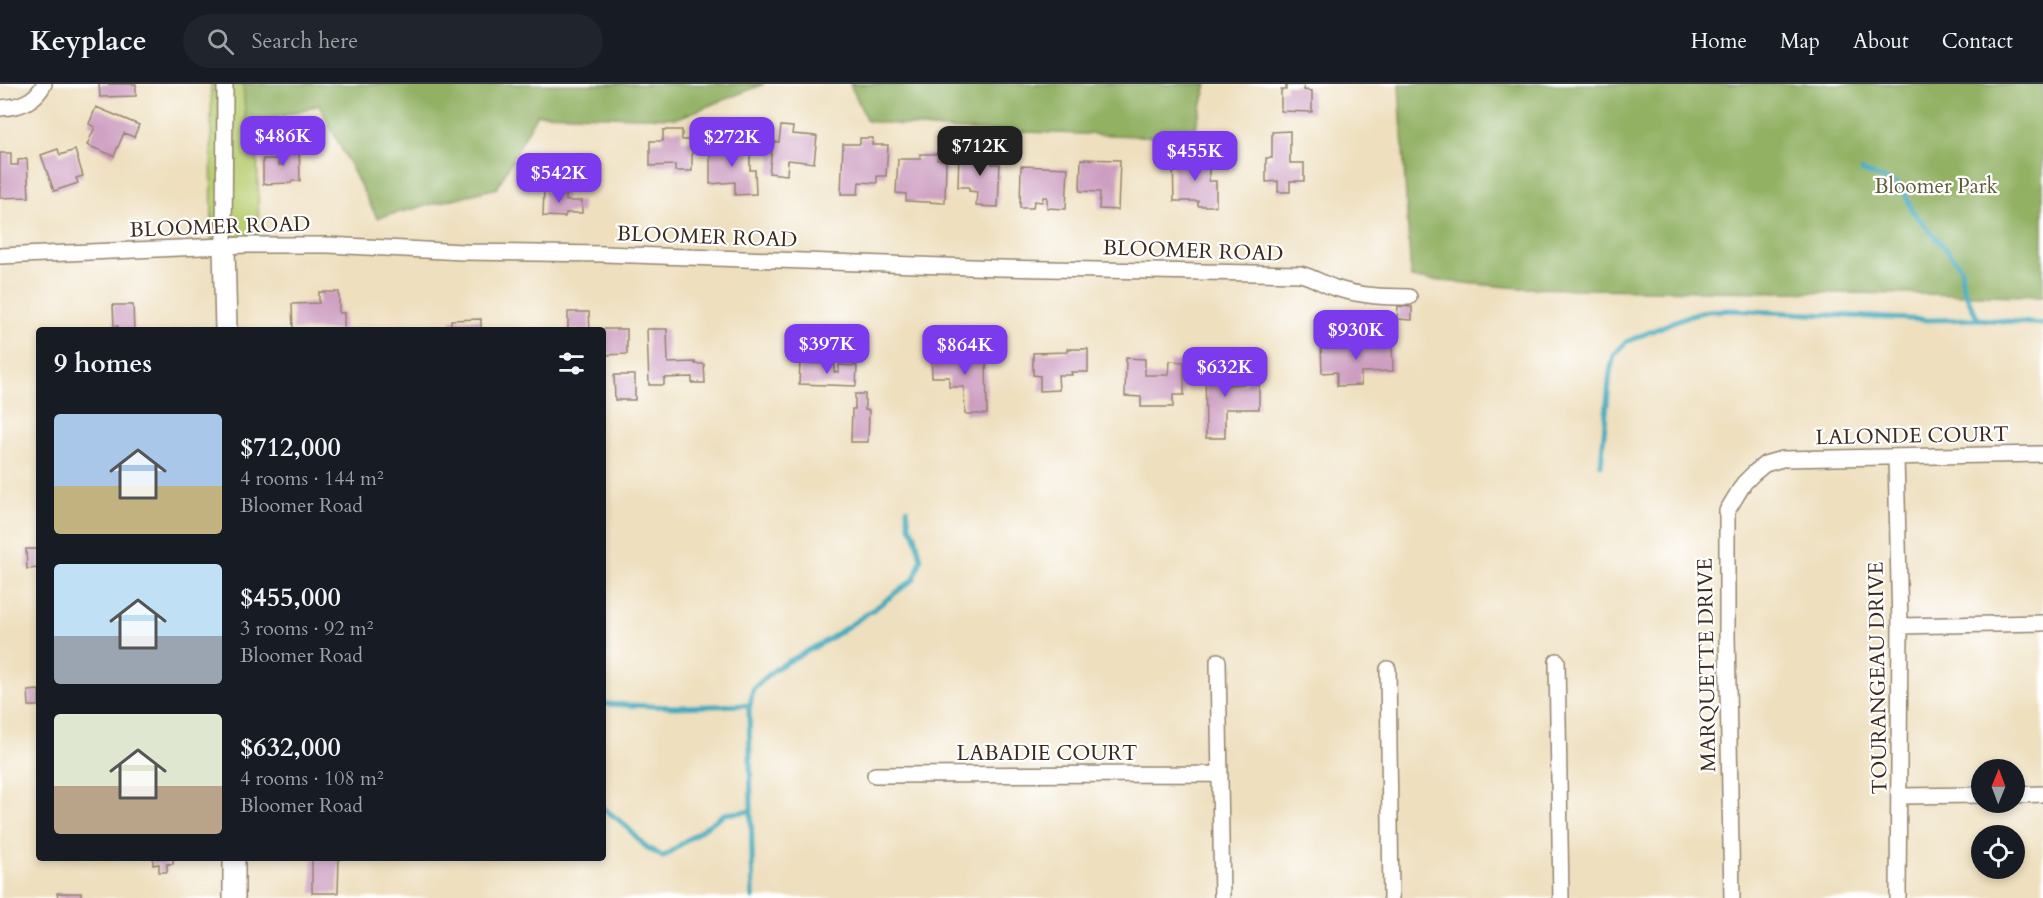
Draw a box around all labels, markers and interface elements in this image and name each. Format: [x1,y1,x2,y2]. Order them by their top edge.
search box [183,14,603,68]
text: Keyplace [30,22,147,60]
icon: search [204,25,237,58]
text: Search here [252,26,358,56]
text: Home [1691,27,1747,56]
text: Map [1780,27,1820,56]
text: About [1853,27,1909,56]
text: Contact [1942,27,2013,56]
pin: $486K [241,116,325,167]
pin: $272K [690,117,774,168]
text: $486K [254,122,312,149]
text: $272K [703,123,761,150]
pin: $712K [938,126,1022,177]
pin: $455K [1153,131,1237,182]
text: $712K [951,132,1009,159]
text: $455K [1166,137,1224,164]
pin: $542K [517,153,601,204]
text: $542K [530,159,588,186]
park label: Bloomer Park [1874,172,1998,201]
street label: BLOOMER ROAD [129,209,311,245]
street label: BLOOMER ROAD [616,219,798,255]
street label: BLOOMER ROAD [1102,233,1284,269]
pin: $930K [1314,310,1398,361]
text: $930K [1327,316,1385,343]
pin: $397K [785,324,869,375]
pin: $864K [923,325,1007,376]
text: $397K [798,330,856,357]
text: $864K [936,331,994,358]
text: 9 homes [54,346,152,381]
icon: filters [555,347,588,380]
pin: $632K [1183,347,1267,398]
text: $632K [1196,353,1254,380]
street label: LALONDE COURT [1815,420,2009,452]
text: $712,000 [240,430,341,465]
icon: home [102,438,174,510]
text: 4 rooms · 144 m² [240,465,384,492]
text: Bloomer Road [240,492,363,519]
street label: MARQUETTE DRIVE [1691,558,1723,772]
street label: TOURANGEAU DRIVE [1861,561,1895,795]
text: $455,000 [240,580,341,615]
icon: home [102,588,174,660]
text: 3 rooms · 92 m² [240,615,373,642]
text: Bloomer Road [240,642,363,669]
text: $632,000 [240,730,341,765]
icon: home [102,738,174,810]
street label: LABADIE COURT [957,739,1138,768]
north arrow [1971,759,2025,813]
map controls [1971,759,2025,879]
text: 4 rooms · 108 m² [240,765,384,792]
text: Bloomer Road [240,792,363,819]
button: locate [1971,825,2025,879]

